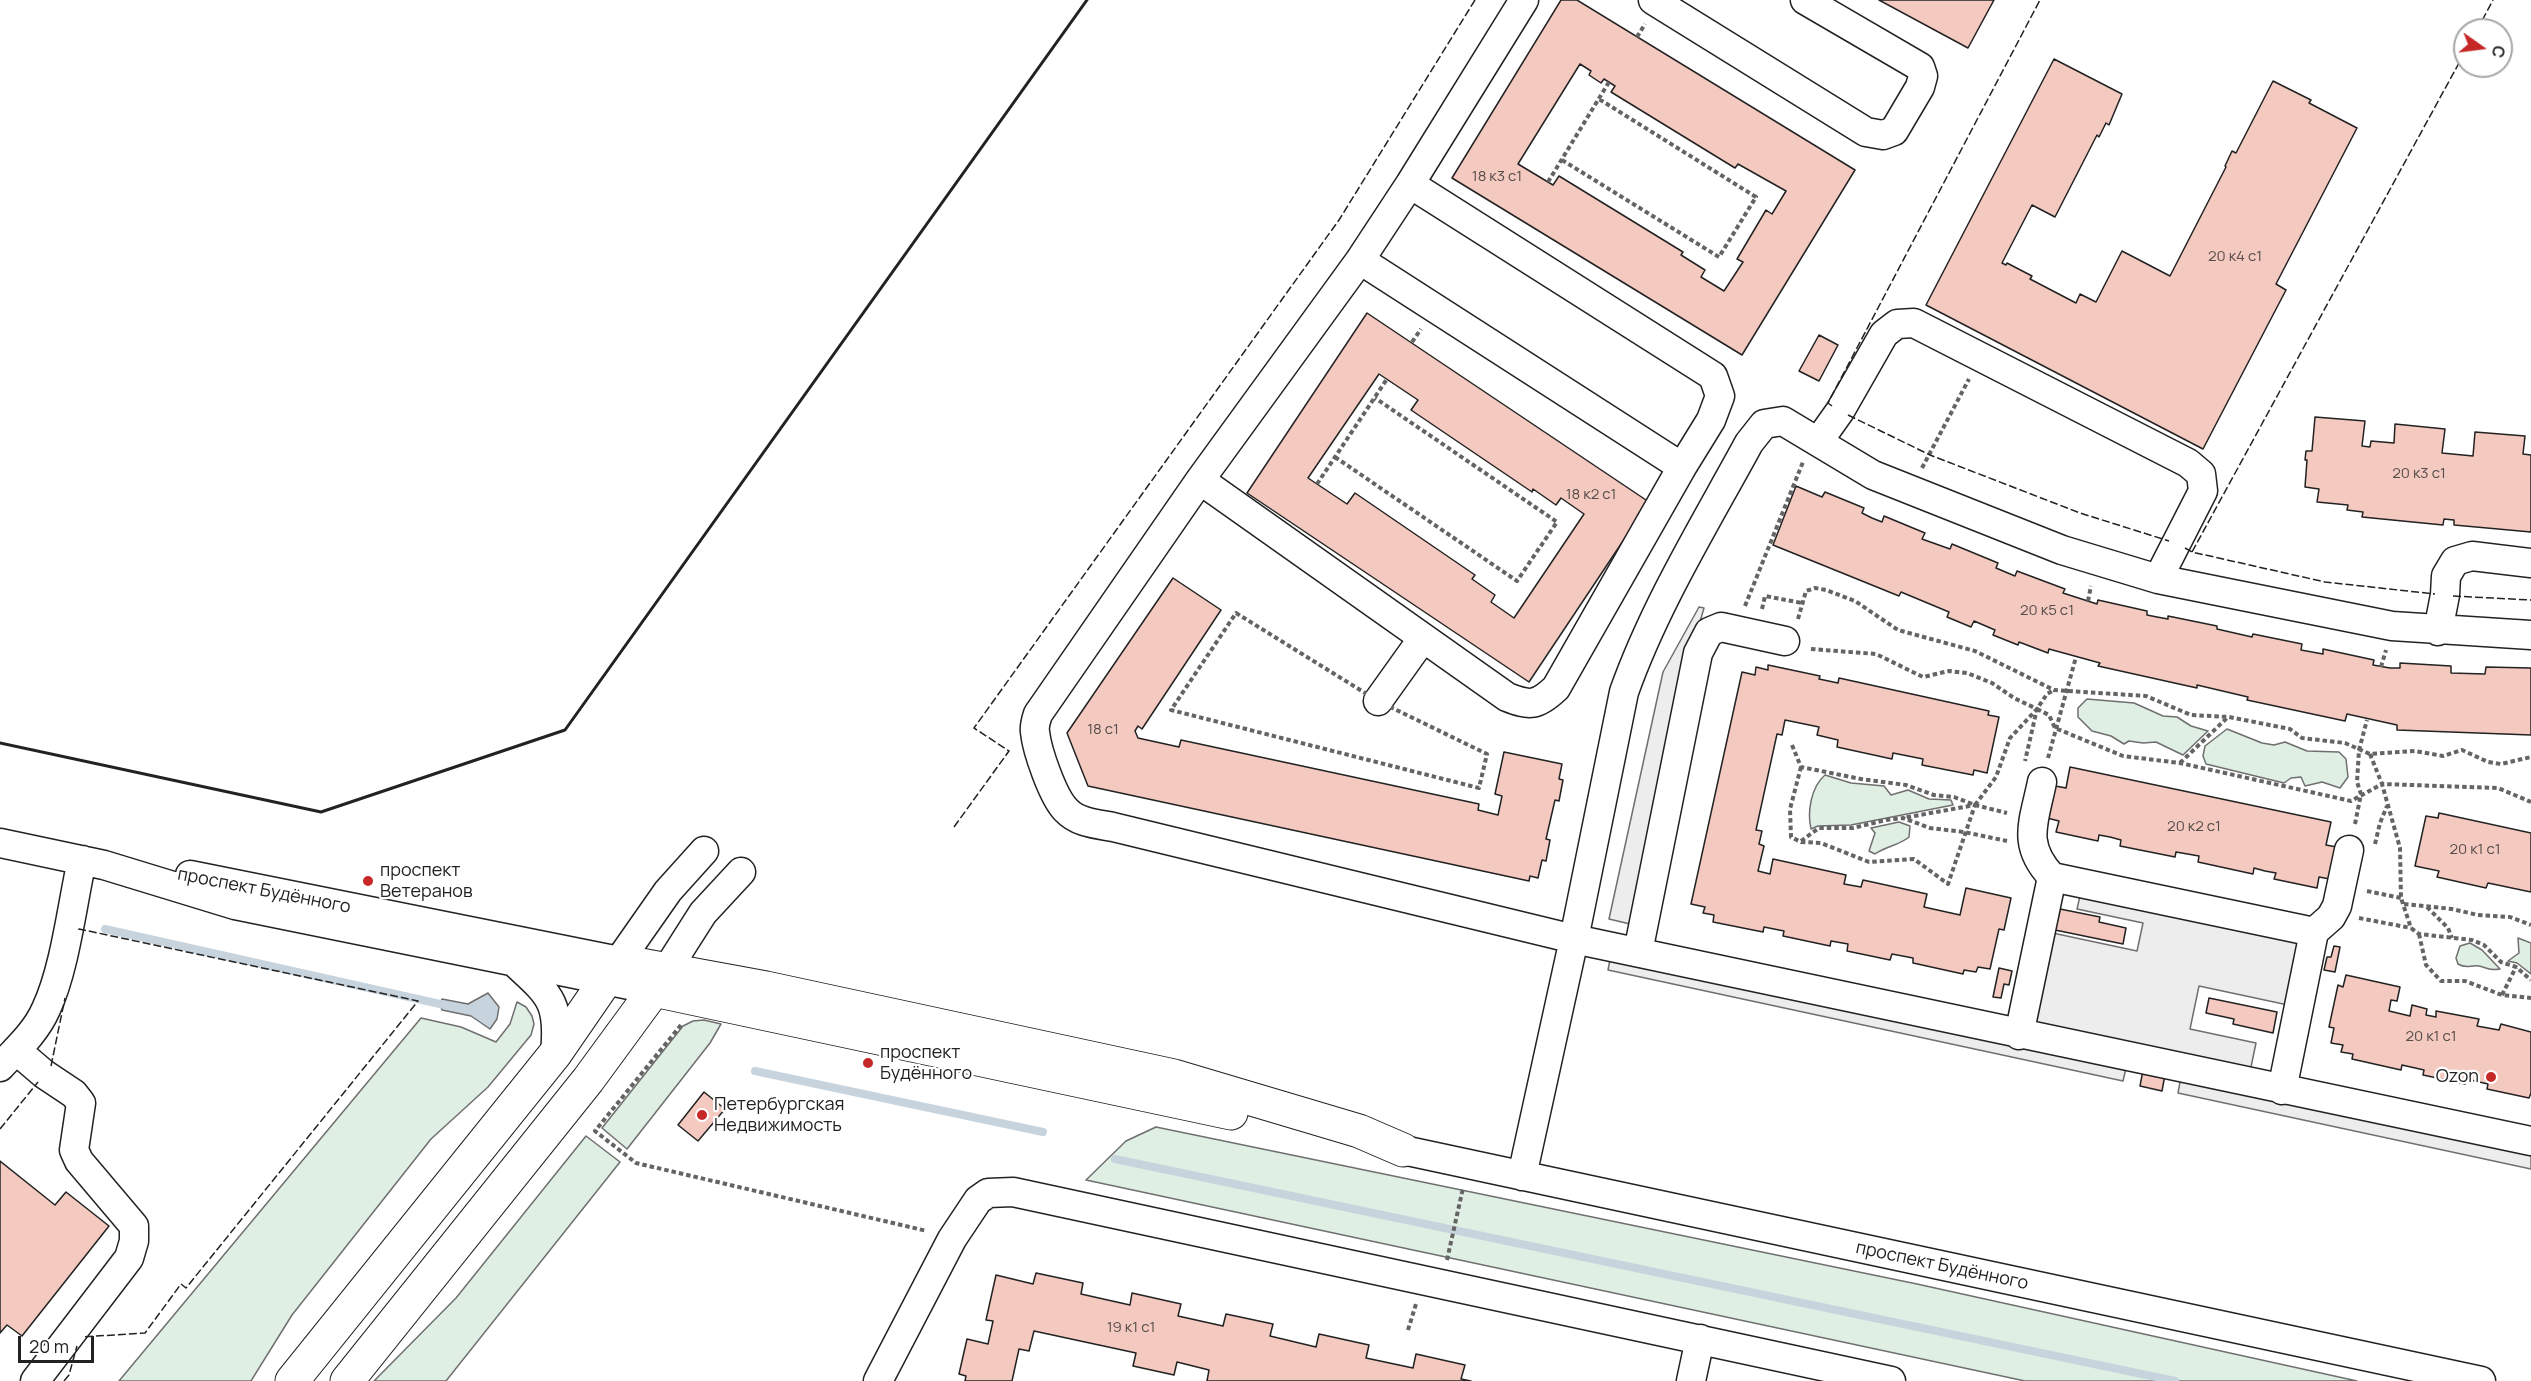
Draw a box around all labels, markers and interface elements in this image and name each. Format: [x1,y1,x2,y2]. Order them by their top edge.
north arrow [2453,18,2513,78]
text: С [2486,43,2511,60]
house number: 18 к3 с1 [1472,168,1522,186]
house number: 20 к4 с1 [2208,248,2262,266]
house number: 20 к3 с1 [2392,465,2446,483]
house number: 18 к2 с1 [1566,486,1616,504]
house number: 20 к5 с1 [2020,602,2074,620]
house number: 18 с1 [1087,721,1119,739]
house number: 20 к2 с1 [2167,818,2221,836]
house number: 20 к1 с1 [2449,841,2501,859]
place label: проспект Ветеранов [380,860,473,902]
street label: проспект Будённого [176,864,352,918]
marker: проспект Ветеранов [361,874,375,888]
house number: 20 к1 с1 [2405,1028,2457,1046]
place label: проспект Будённого [880,1042,972,1084]
marker: проспект Будённого [861,1056,875,1070]
place label: Ozon [2436,1066,2479,1088]
marker: Ozon [2484,1070,2498,1084]
place label: Петербургская Недвижимость [714,1094,844,1136]
marker: Петербургская Недвижимость [695,1108,709,1122]
street label: проспект Будённого [1854,1237,2030,1295]
house number: 19 к1 с1 [1107,1319,1155,1337]
scale bar [21,1324,98,1362]
text: 20 m [29,1334,69,1358]

